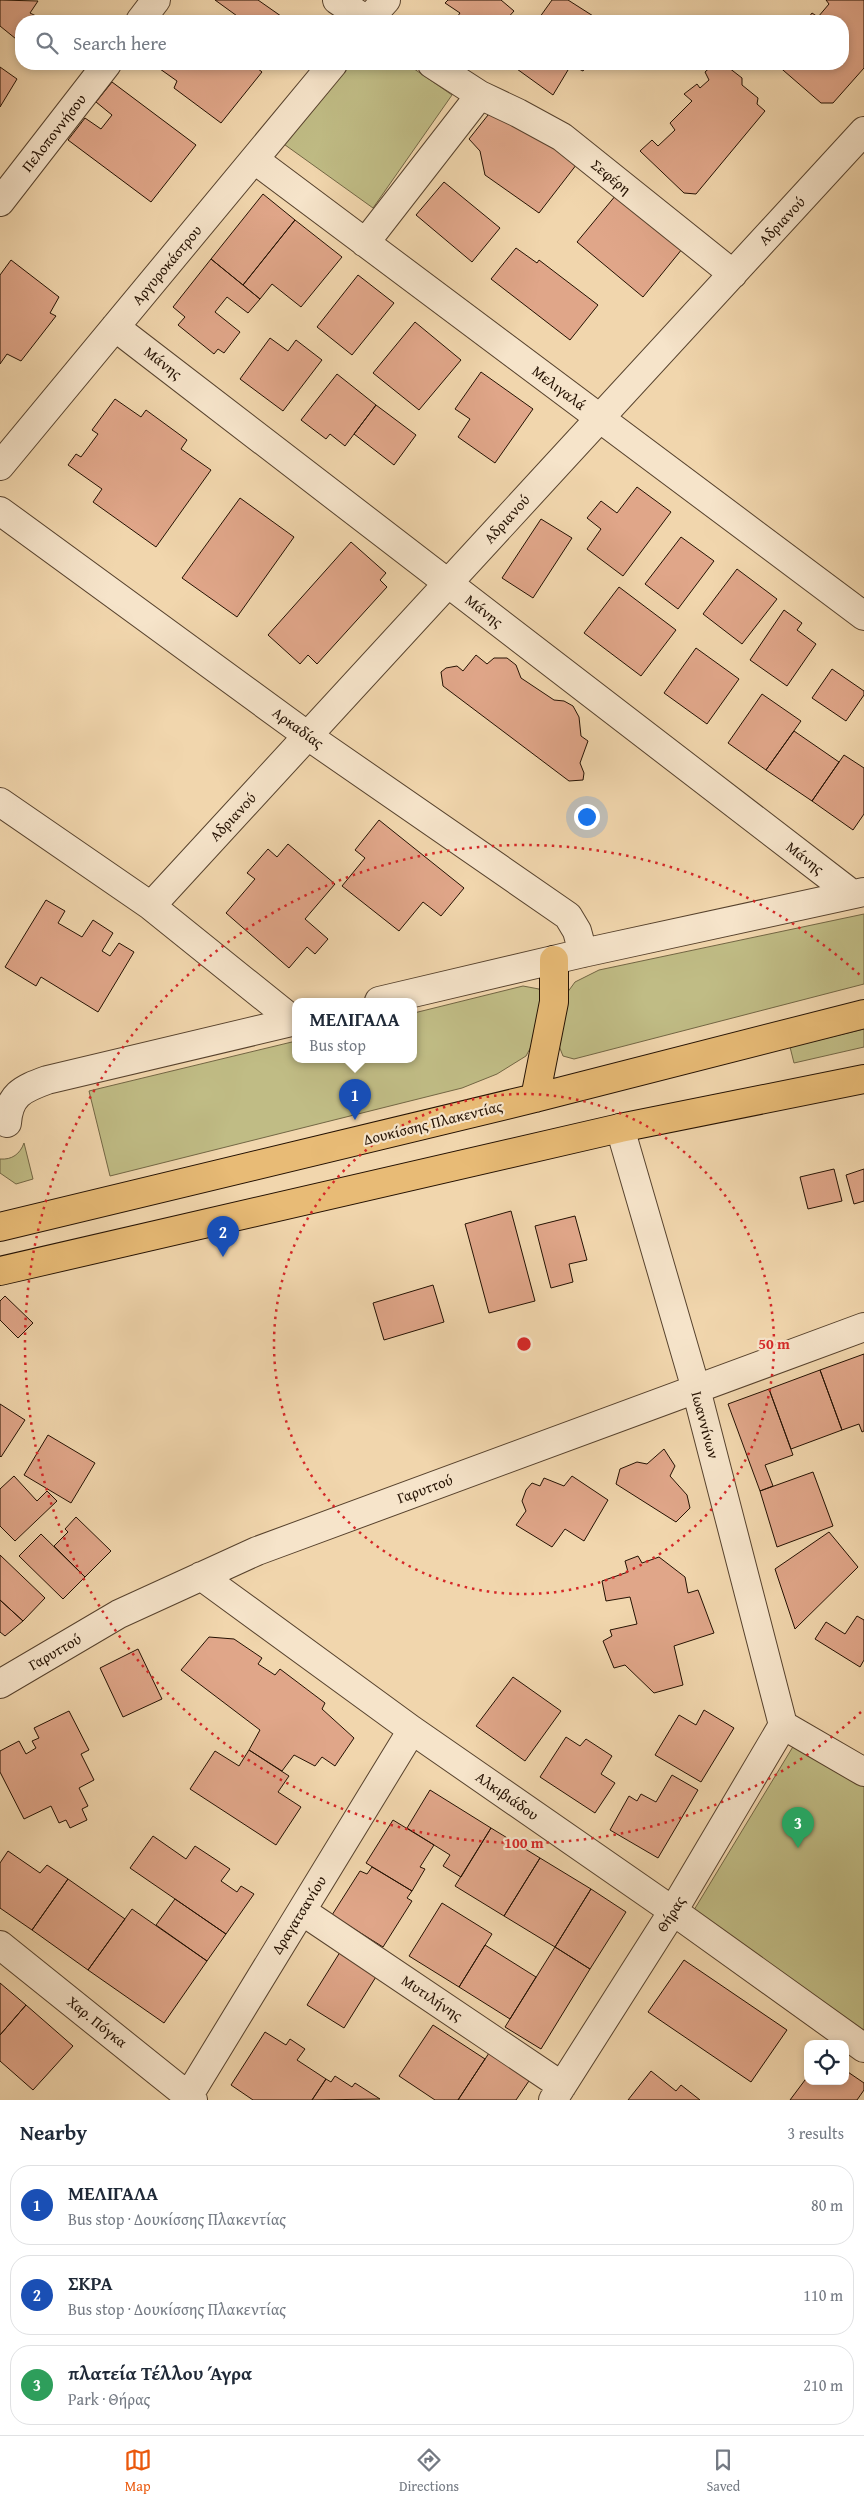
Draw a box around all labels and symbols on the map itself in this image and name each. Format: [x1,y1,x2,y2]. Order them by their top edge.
street label: Πελοποννήσου [16,89,91,176]
street label: Σεφέρη [587,154,636,199]
street label: Αδριανού [754,192,810,250]
street label: Αργυροκάστρου [127,220,206,309]
street label: Μάνης [140,341,187,384]
street label: Μελιγαλά [528,360,591,415]
street label: Αδριανού [479,489,535,548]
street label: Μάνης [461,589,508,632]
street label: Αρκαδίας [268,702,329,754]
street label: Αδριανού [205,788,261,846]
your location [574,804,600,830]
street label: Μάνης [782,836,829,879]
pin: 1 [339,1079,371,1120]
street label: Δουκίσσης Πλακεντίας [361,1095,505,1150]
pin: 2 [207,1216,239,1257]
text: 50 m [758,1333,790,1354]
centre of rings [515,1335,533,1353]
street label: Ιωαννίνων [686,1389,725,1461]
street label: Γαρυττού [394,1469,456,1508]
street label: Γαρυττού [24,1628,85,1675]
street label: Αλκιβιάδου [472,1766,543,1825]
pin: 3 [782,1807,814,1848]
text: 100 m [504,1832,544,1853]
street label: Δραγατσανίου [266,1871,331,1958]
street label: Θήρας [651,1891,690,1936]
street label: Μυτιλήνης [398,1969,468,2026]
street label: Χαρ. Πόγκα [63,1991,132,2052]

